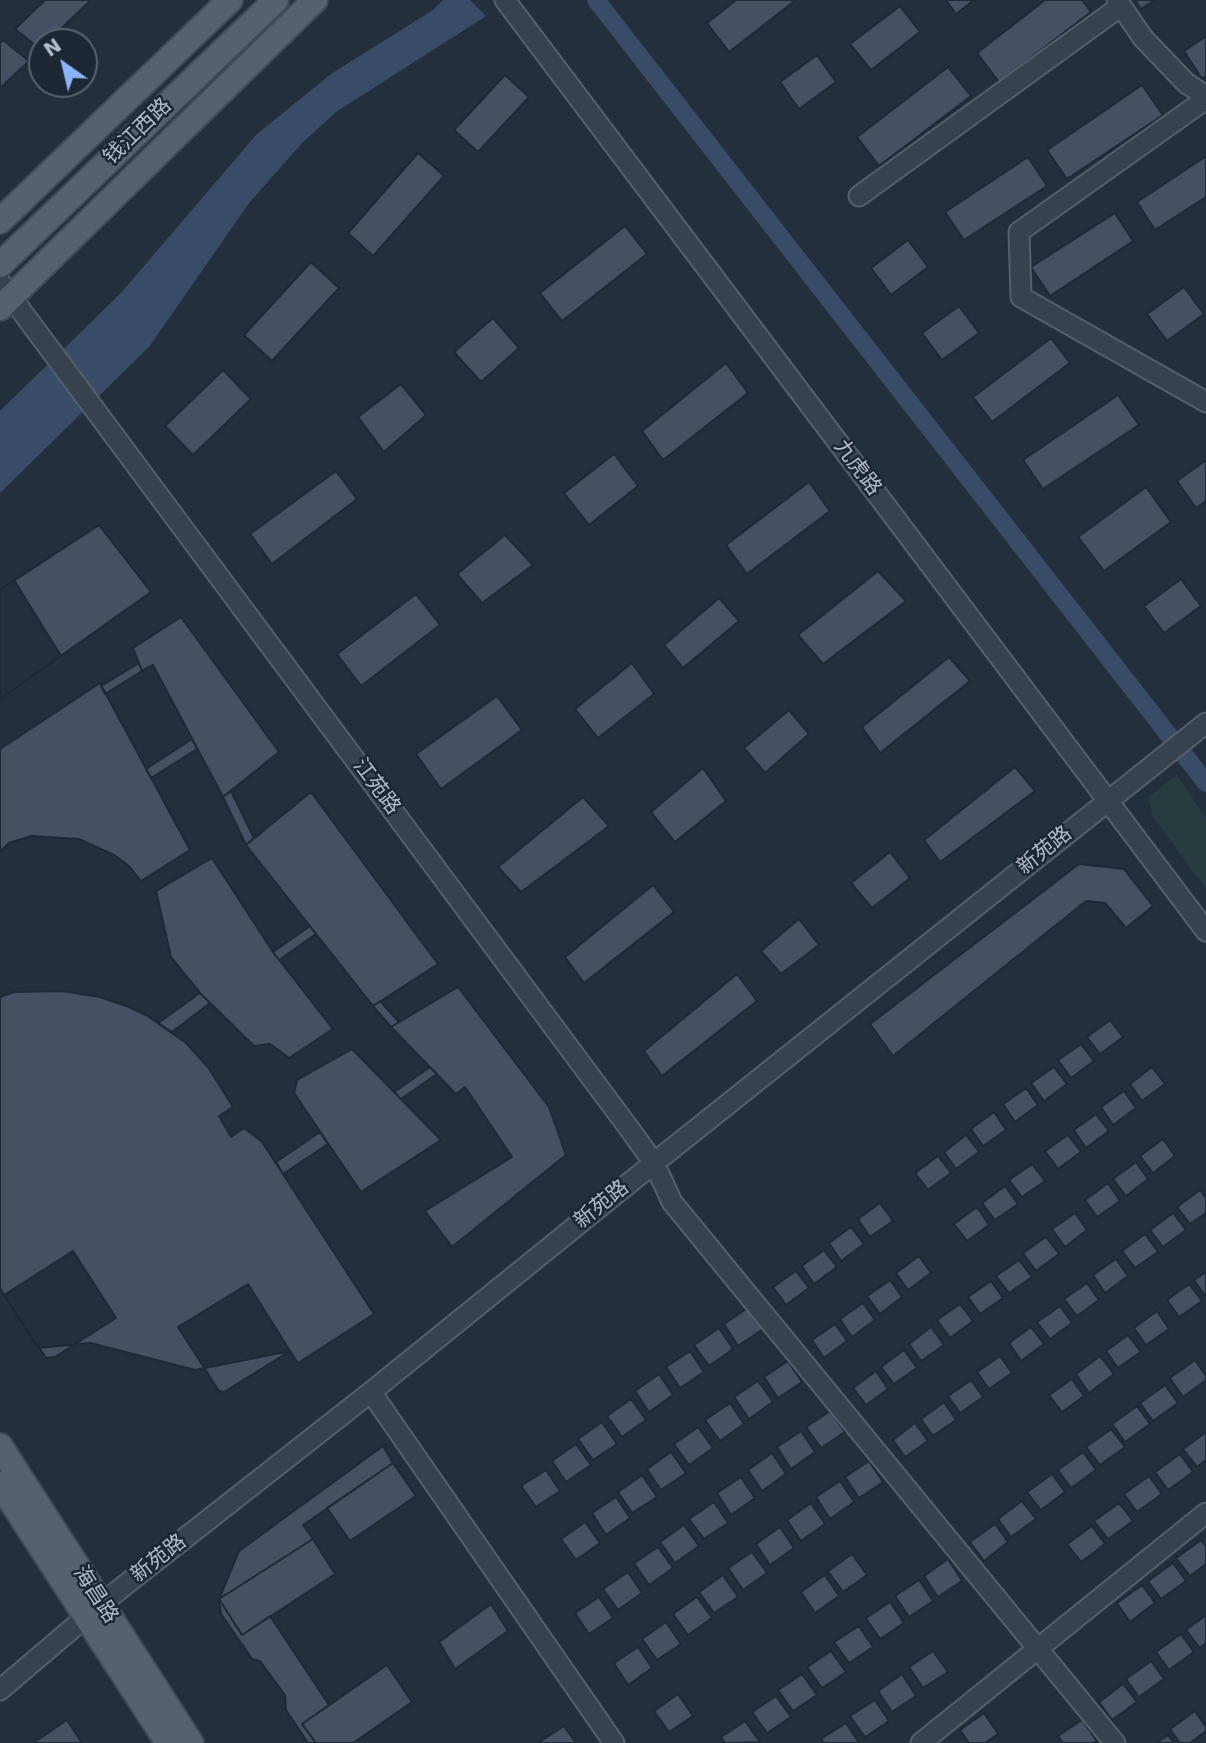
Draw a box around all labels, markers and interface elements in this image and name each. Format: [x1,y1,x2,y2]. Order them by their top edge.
north arrow [28,28,98,98]
text: N [40,34,65,61]
street label: 钱江西路 [99,94,177,170]
street label: 九虎路 [828,435,886,501]
street label: 江苑路 [347,754,405,820]
street label: 新苑路 [1013,821,1077,881]
street label: 新苑路 [570,1175,634,1235]
street label: 新苑路 [126,1530,192,1588]
street label: 海昌路 [67,1562,123,1628]

